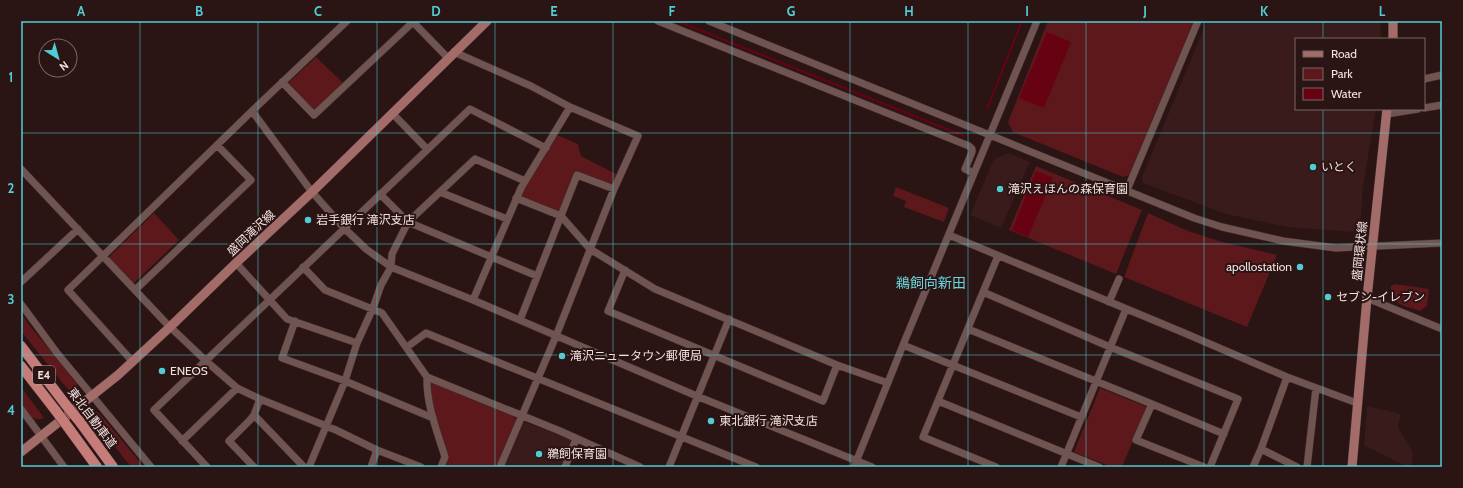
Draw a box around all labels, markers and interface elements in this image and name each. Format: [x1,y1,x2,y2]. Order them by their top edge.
text: A [77,3,86,19]
text: B [195,3,203,19]
text: C [314,3,322,19]
text: D [431,3,441,19]
text: E [550,3,558,19]
text: F [669,3,676,19]
text: G [787,3,796,19]
text: H [904,3,914,19]
text: I [1025,3,1029,19]
text: J [1142,3,1147,19]
text: K [1260,3,1269,19]
text: L [1379,3,1386,19]
north arrow [38,38,78,78]
legend [1295,38,1425,110]
text: Road [1331,46,1357,61]
text: N [57,58,71,74]
text: Park [1331,66,1353,81]
text: 1 [9,69,13,85]
text: Water [1331,86,1362,101]
place label: いとく [1321,159,1357,174]
marker: いとく [1308,162,1318,172]
text: 2 [8,180,15,196]
place label: 滝沢えほんの森保育園 [1008,181,1128,196]
marker: 滝沢えほんの森保育園 [995,184,1005,194]
street label: 盛岡滝沢線 [224,207,278,259]
place label: 岩手銀行 滝沢支店 [316,212,415,227]
marker: 岩手銀行 滝沢支店 [303,215,313,225]
street label: 盛岡環状線 [1349,220,1370,282]
place label: apollostation [1226,259,1292,274]
marker: apollostation [1295,262,1305,272]
district label: 鵜飼向新田 [896,274,966,292]
place label: セブン-イレブン [1336,289,1425,304]
text: 3 [7,291,15,307]
marker: セブン-イレブン [1323,292,1333,302]
place label: 滝沢ニュータウン郵便局 [570,348,702,363]
marker: 滝沢ニュータウン郵便局 [557,351,567,361]
place label: ENEOS [170,363,208,378]
road number: E4 [33,366,55,384]
marker: ENEOS [157,366,167,376]
street label: 東北自動車道 [65,384,120,451]
text: 4 [7,402,15,418]
place label: 東北銀行 滝沢支店 [719,413,818,428]
marker: 東北銀行 滝沢支店 [706,416,716,426]
place label: 鵜飼保育園 [547,446,607,461]
marker: 鵜飼保育園 [534,449,544,459]

